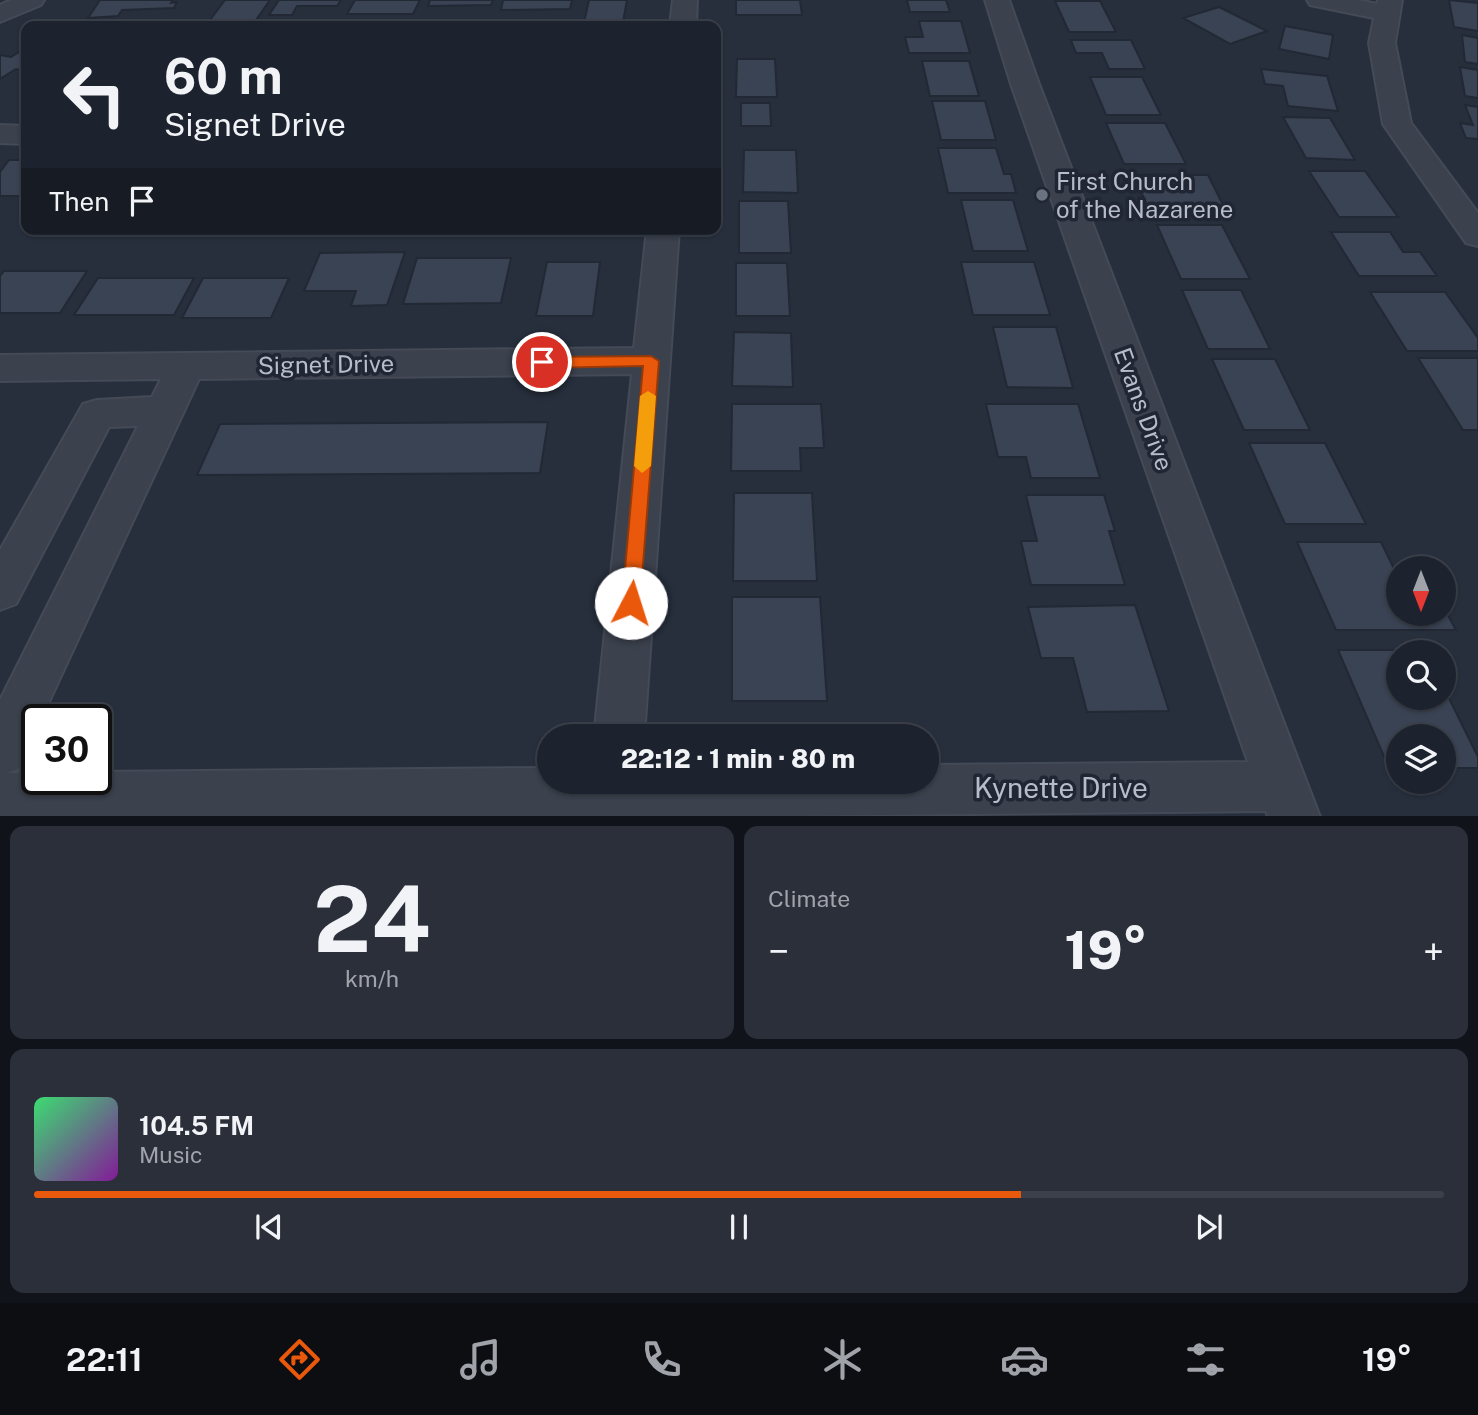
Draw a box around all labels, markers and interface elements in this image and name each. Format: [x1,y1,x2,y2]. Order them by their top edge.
text: 60 m [164,47,283,105]
icon: left [49,49,140,140]
text: Signet Drive [164,106,346,143]
place label: First Church of the Nazarene [1056,167,1233,223]
icon: arrive [123,182,161,220]
text: Then [49,186,109,217]
marker: First Church of the Nazarene [1034,187,1050,203]
pin [512,332,572,392]
icon: arrive [523,343,561,381]
street label: Evans Drive [1109,344,1179,474]
street label: Signet Drive [258,349,394,379]
north arrow [1386,556,1456,626]
map controls [1386,556,1456,794]
position arrow [594,566,668,640]
button: search [1386,640,1456,710]
speed limit sign: 30 [21,704,112,795]
button: layers [1386,724,1456,794]
text: 22:12 · 1 min · 80 m [621,743,855,774]
street label: Kynette Drive [974,771,1148,804]
text: 24 [313,866,431,972]
text: Climate [768,885,850,912]
text: 19° [1065,920,1147,981]
text: − [768,929,789,974]
text: + [1423,929,1444,974]
text: km/h [345,965,399,992]
text: 104.5 FM [139,1110,254,1141]
text: Music [139,1141,203,1168]
icon: previous [250,1208,288,1246]
icon: pause [720,1208,758,1246]
icon: next [1190,1208,1228,1246]
icon: directions [275,1335,324,1384]
icon: music [456,1335,505,1384]
icon: phone [637,1335,686,1384]
icon: climate [818,1335,867,1384]
icon: car [1000,1335,1049,1384]
icon: filters [1181,1335,1230,1384]
text: 22:11 [66,1341,143,1378]
text: 19° [1362,1341,1412,1378]

